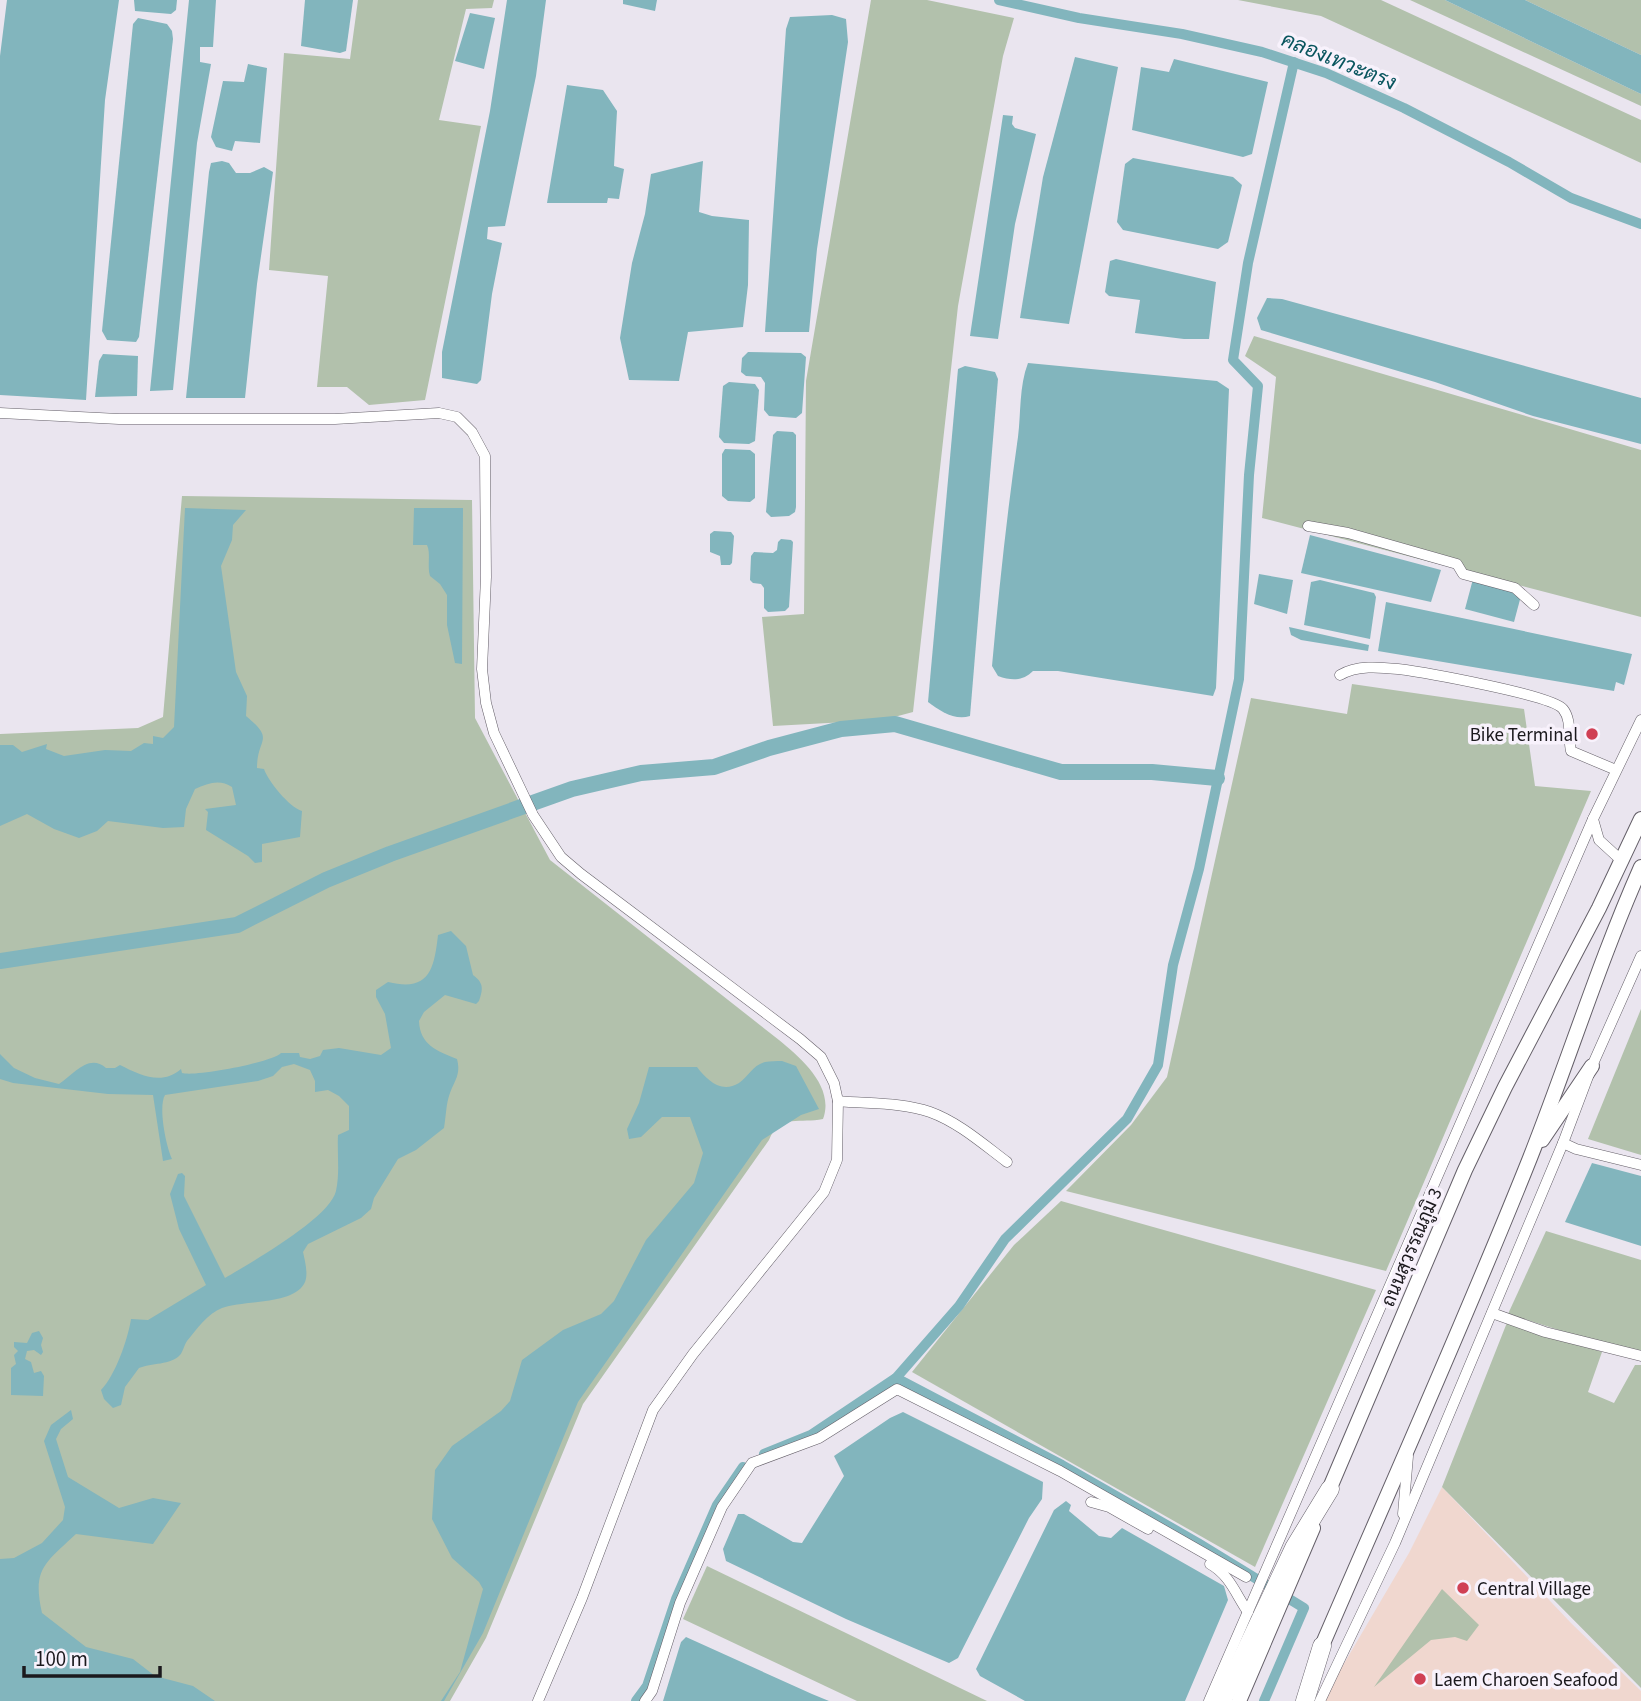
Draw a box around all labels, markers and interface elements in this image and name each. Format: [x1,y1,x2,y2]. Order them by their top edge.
water label: คลองเทวะตรง [1277,24,1401,98]
place label: Bike Terminal [1470,722,1578,749]
marker: Bike Terminal [1584,726,1600,742]
street label: ถนนสุวรรณภูมิ 3 [1375,1184,1450,1311]
place label: Central Village [1477,1576,1591,1603]
marker: Central Village [1455,1580,1471,1596]
scale bar [24,1634,161,1678]
text: 100 m [35,1644,88,1674]
place label: Laem Charoen Seafood [1434,1667,1618,1694]
marker: Laem Charoen Seafood [1412,1671,1428,1687]

